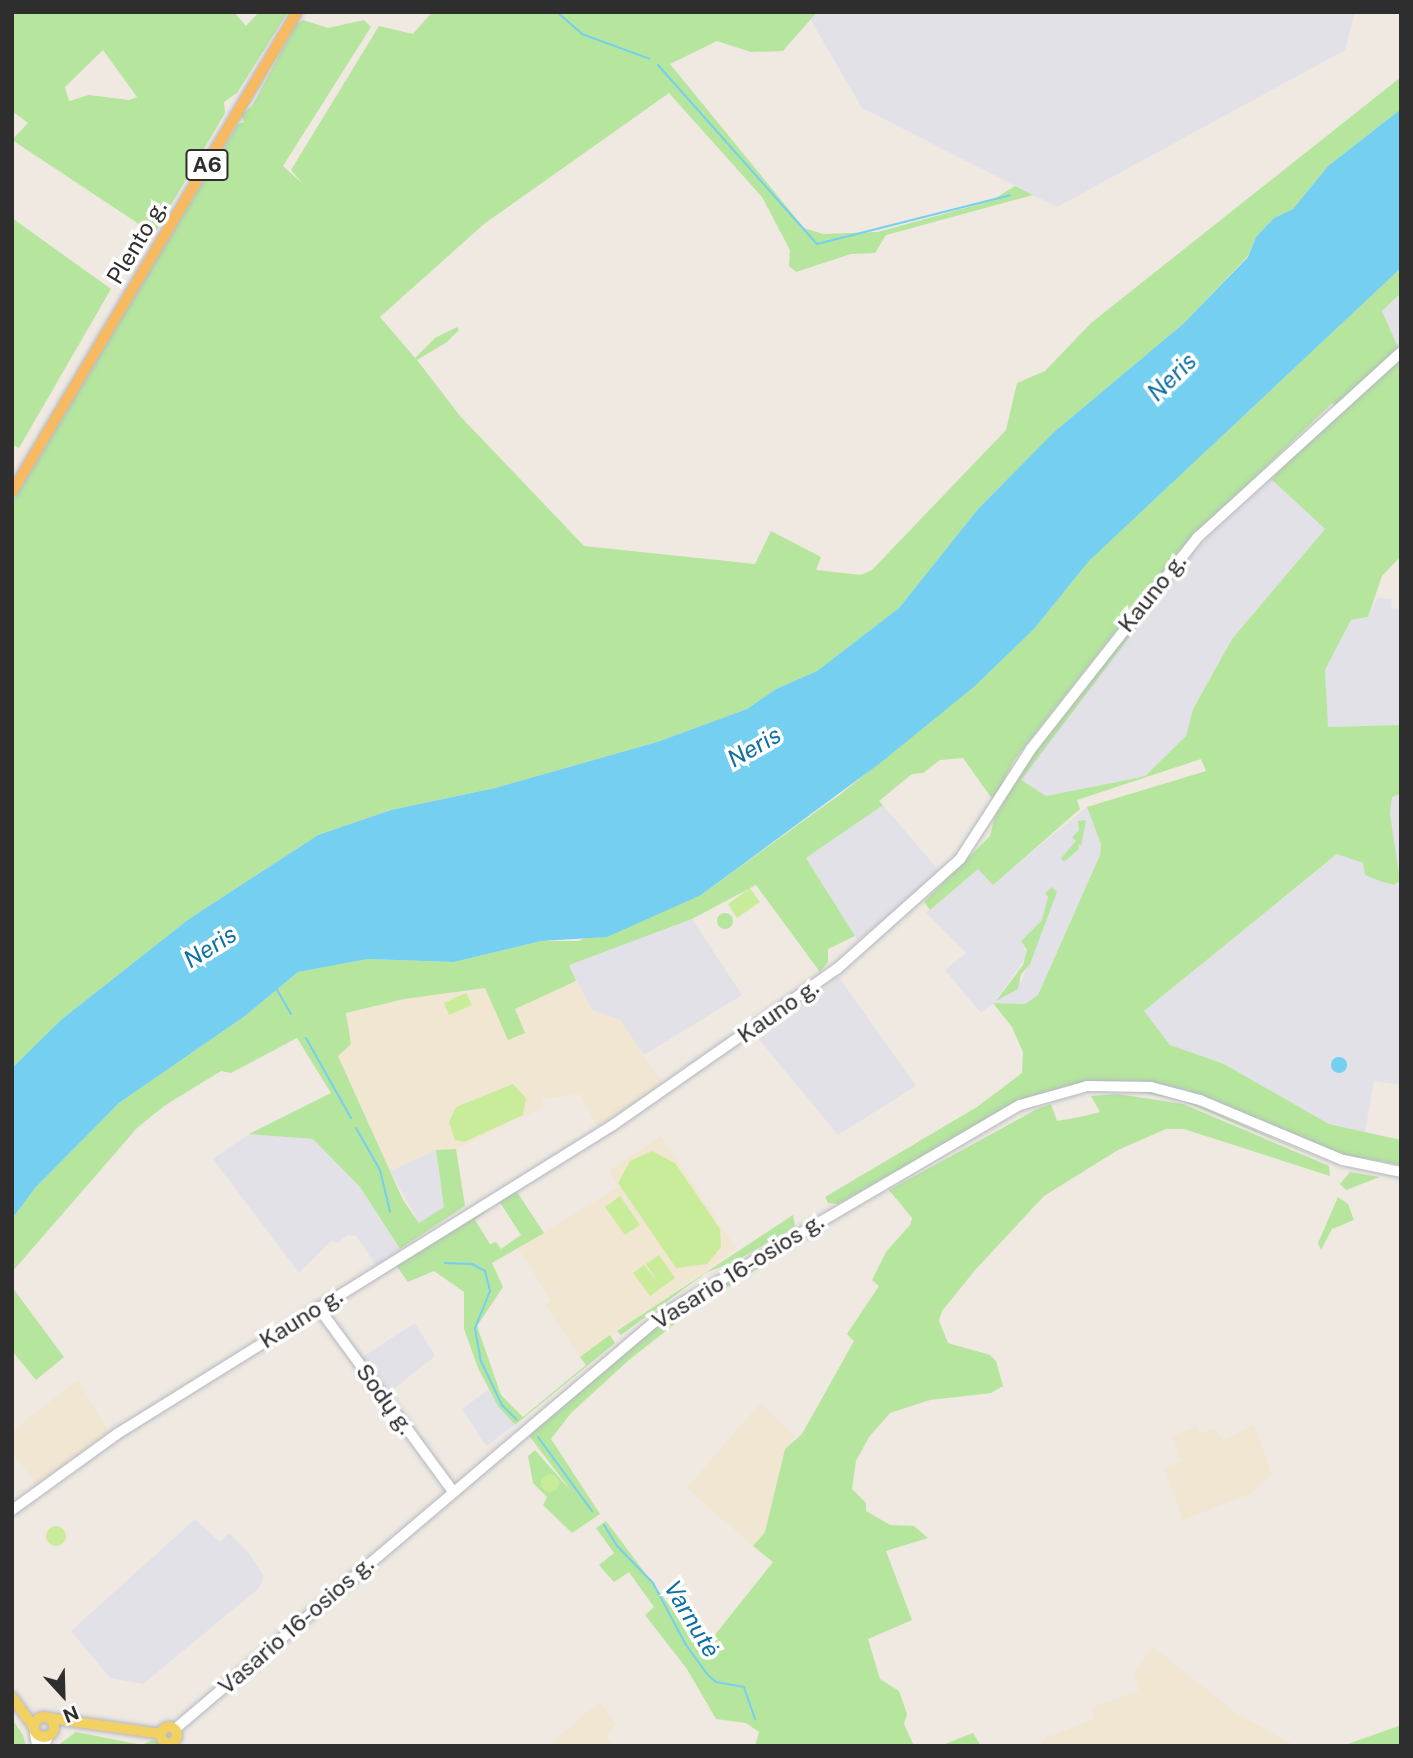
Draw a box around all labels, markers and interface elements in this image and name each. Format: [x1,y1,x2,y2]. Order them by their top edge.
road number: A6 [184,148,230,182]
street label: Plento g. [101,195,173,289]
water label: Neris [1141,347,1203,407]
street label: Kauno g. [1112,548,1192,638]
water label: Neris [722,720,786,774]
water label: Neris [178,920,242,974]
street label: Kauno g. [732,973,824,1049]
street label: Vasario 16-osios g. [647,1207,829,1335]
street label: Kauno g. [254,1282,348,1354]
street label: Sodų g. [350,1358,420,1440]
street label: Vasario 16-osios g. [213,1550,379,1700]
water label: Varnutė [658,1575,726,1663]
north arrow [28,1660,98,1730]
text: N [60,1701,82,1727]

